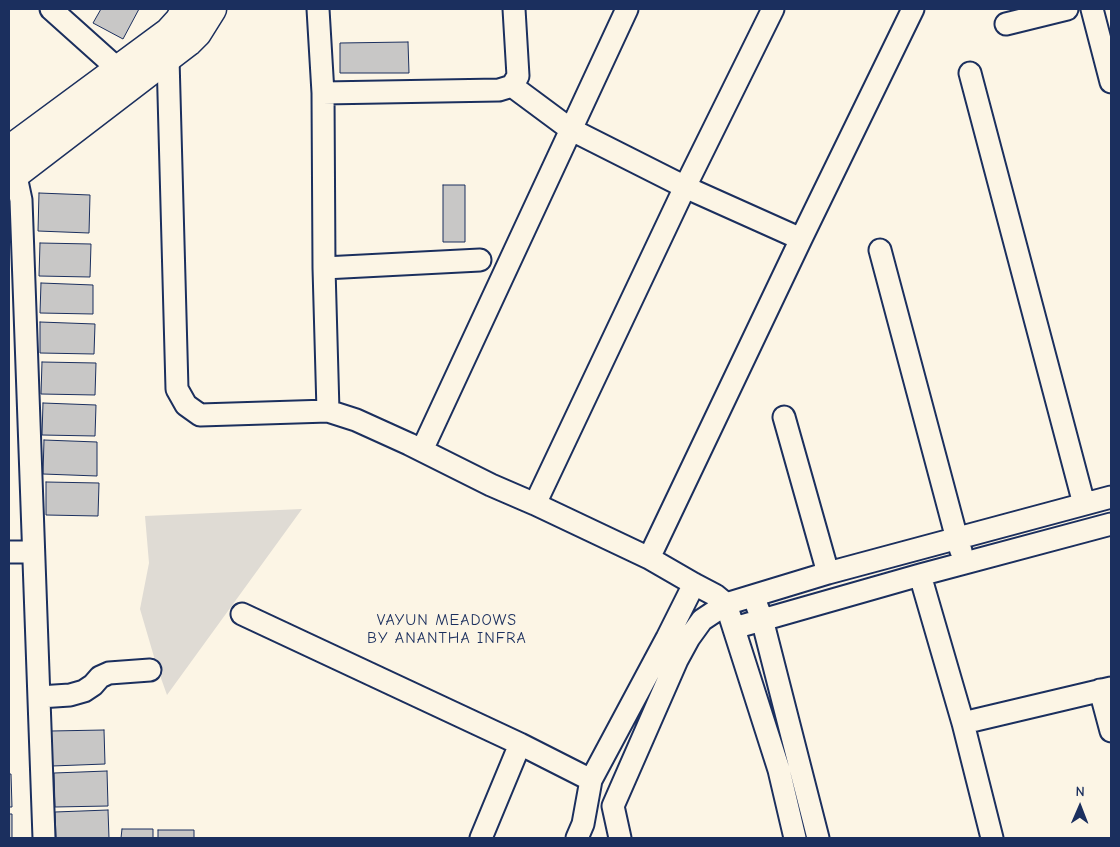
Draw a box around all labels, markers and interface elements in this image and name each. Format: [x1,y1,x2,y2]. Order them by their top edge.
district label: VAYUN MEADOWS BY ANANTHA INFRA [365,610,529,648]
north arrow [1055,782,1105,832]
text: N [1076,783,1085,800]

